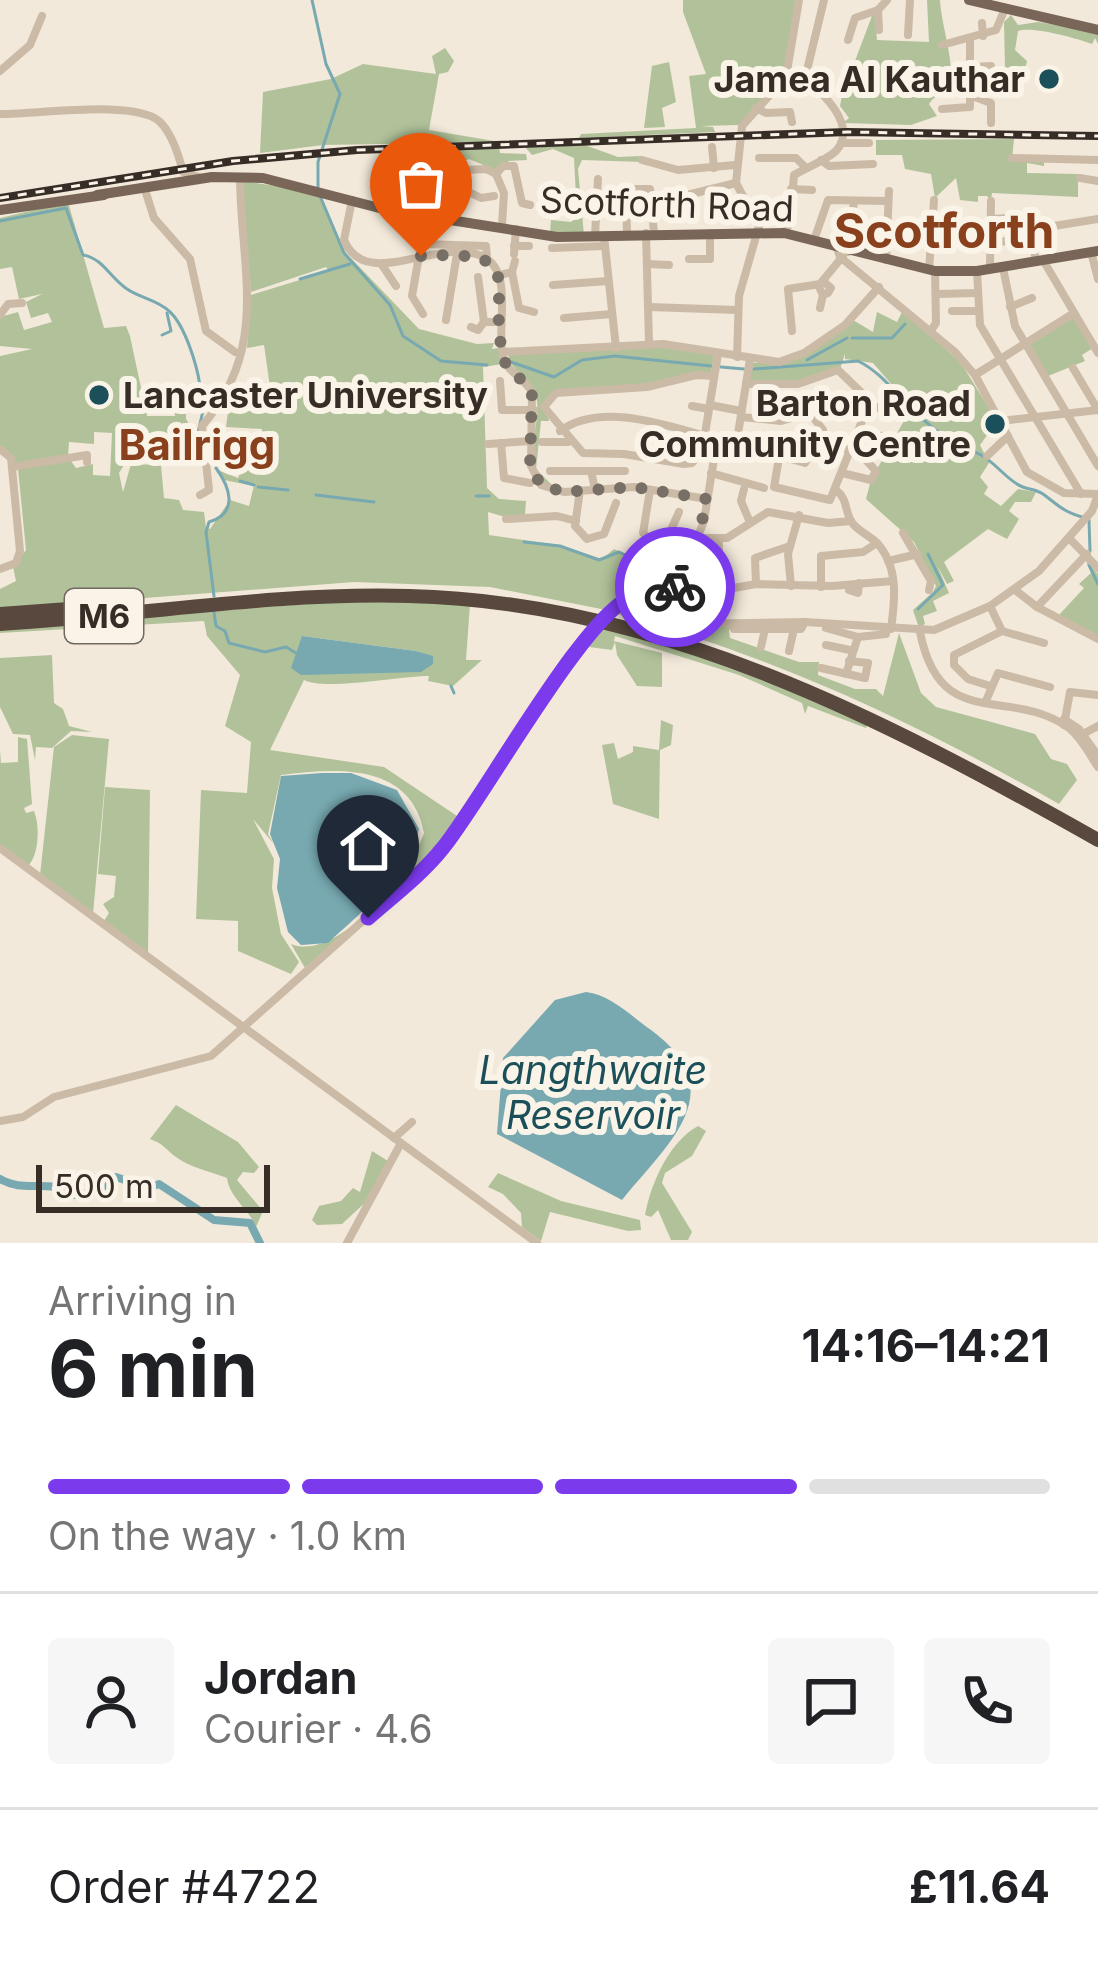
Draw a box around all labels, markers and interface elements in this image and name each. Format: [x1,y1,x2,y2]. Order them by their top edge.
place label: Jamea Al Kauthar [713,57,1025,101]
marker: Jamea Al Kauthar [1036,66,1062,92]
pin [370,133,472,256]
icon: bag [388,151,454,217]
street label: Scotforth Road [539,178,795,230]
district label: Scotforth [834,201,1054,260]
place label: Lancaster University [123,373,488,417]
place label: Barton Road Community Centre [639,381,971,466]
marker: Lancaster University [86,382,112,408]
marker: Barton Road Community Centre [982,411,1008,437]
district label: Bailrigg [119,419,275,470]
courier [615,527,735,647]
icon: bike [642,554,708,620]
road number: M6 [65,589,143,643]
pin [317,795,419,918]
icon: home [335,813,401,879]
water label: Langthwaite Reservoir [479,1046,707,1138]
scale bar [36,1159,270,1212]
text: 500 m [54,1166,154,1206]
text: Arriving in [48,1277,237,1324]
text: 14:16–14:21 [801,1318,1050,1373]
text: 6 min [48,1321,258,1416]
text: On the way · 1.0 km [48,1512,407,1559]
button: person [48,1638,174,1764]
button: chat [768,1638,894,1764]
button: phone [924,1638,1050,1764]
text: Jordan [204,1650,358,1705]
text: Courier · 4.6 [204,1705,433,1752]
text: Order #4722 [48,1859,320,1914]
text: £11.64 [909,1859,1050,1914]

